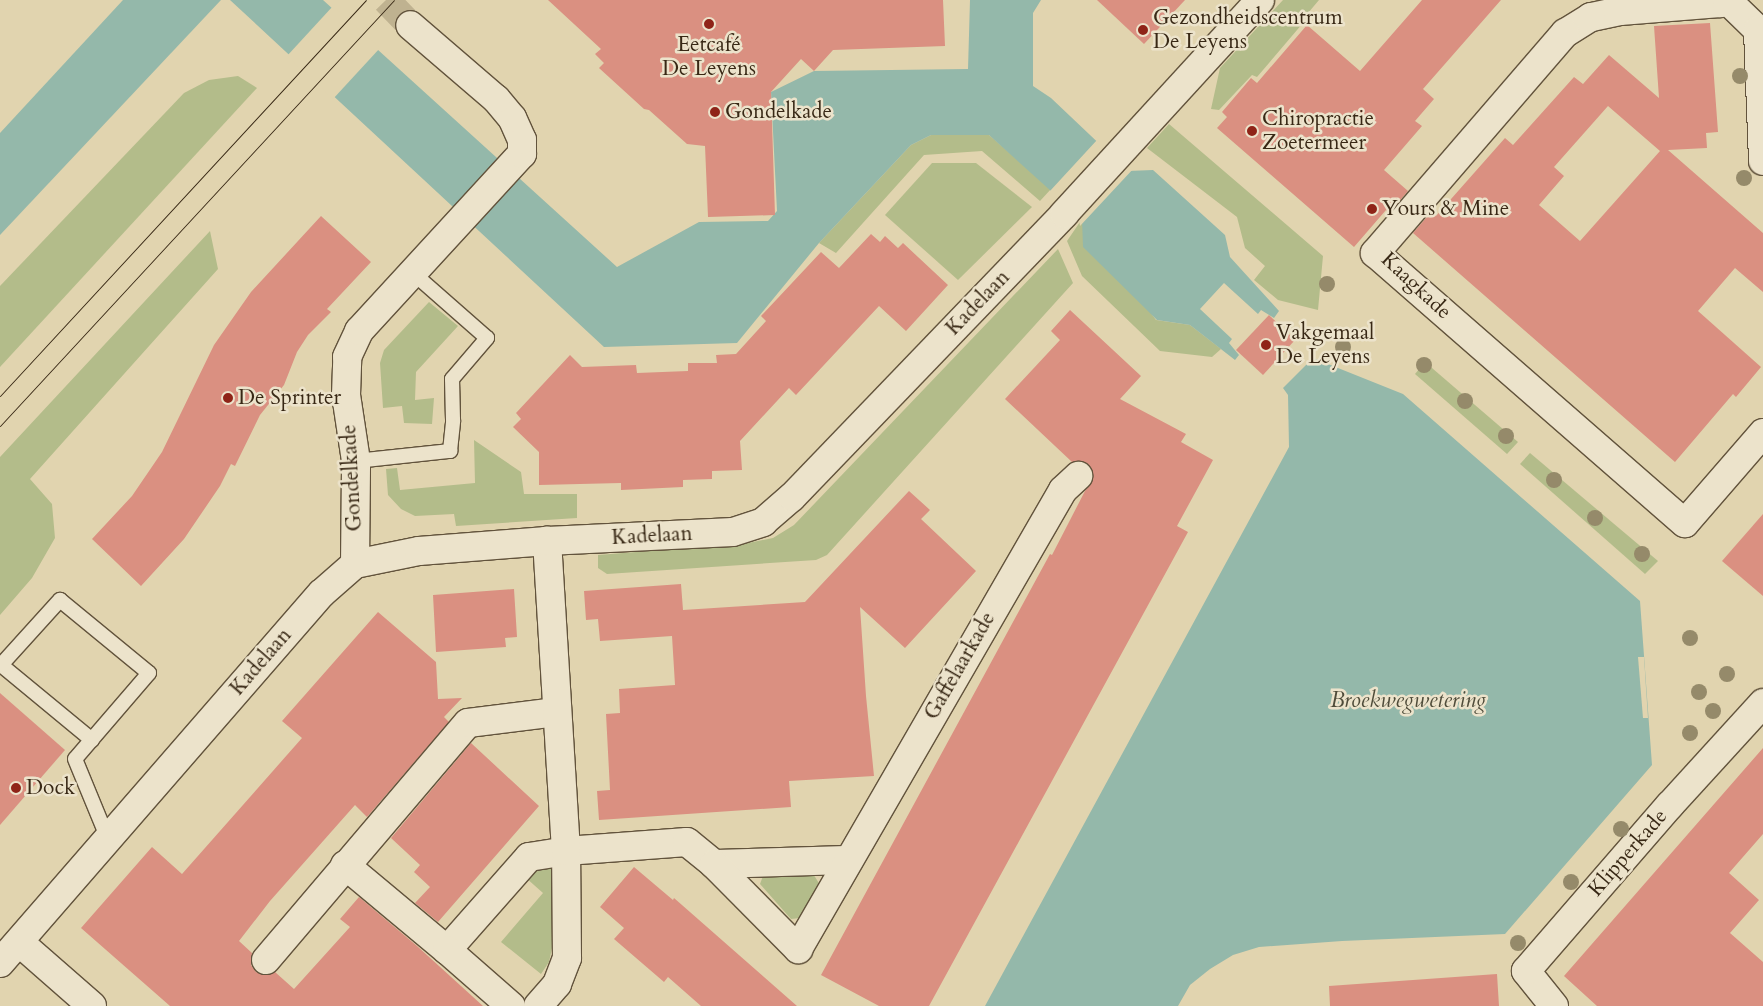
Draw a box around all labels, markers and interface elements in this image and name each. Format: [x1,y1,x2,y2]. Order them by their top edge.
place label: Gezondheidscentrum De Leyens [1153,5,1343,55]
marker: Eetcafé De Leyens [703,18,715,30]
marker: Gezondheidscentrum De Leyens [1137,24,1149,36]
place label: Eetcafé De Leyens [662,32,756,82]
place label: Gondelkade [725,99,832,125]
marker: Gondelkade [709,106,721,118]
place label: Chiropractie Zoetermeer [1262,106,1374,156]
marker: Chiropractie Zoetermeer [1246,125,1258,137]
place label: Yours & Mine [1382,196,1509,222]
marker: Yours & Mine [1366,203,1378,215]
street label: Kaagkade [1376,247,1456,325]
street label: Kadelaan [941,265,1015,341]
place label: Vakgemaal De Leyens [1276,320,1374,370]
marker: Vakgemaal De Leyens [1260,339,1272,351]
place label: De Sprinter [238,385,341,411]
marker: De Sprinter [222,392,234,404]
street label: Gondelkade [337,424,367,532]
street label: Kadelaan [611,521,693,551]
street label: Gaffelaarkade [919,608,1001,724]
street label: Kadelaan [225,623,297,701]
water label: Broekwegwetering [1330,688,1486,714]
place label: Dock [26,775,75,801]
marker: Dock [10,782,22,794]
street label: Klipperkade [1583,804,1673,902]

